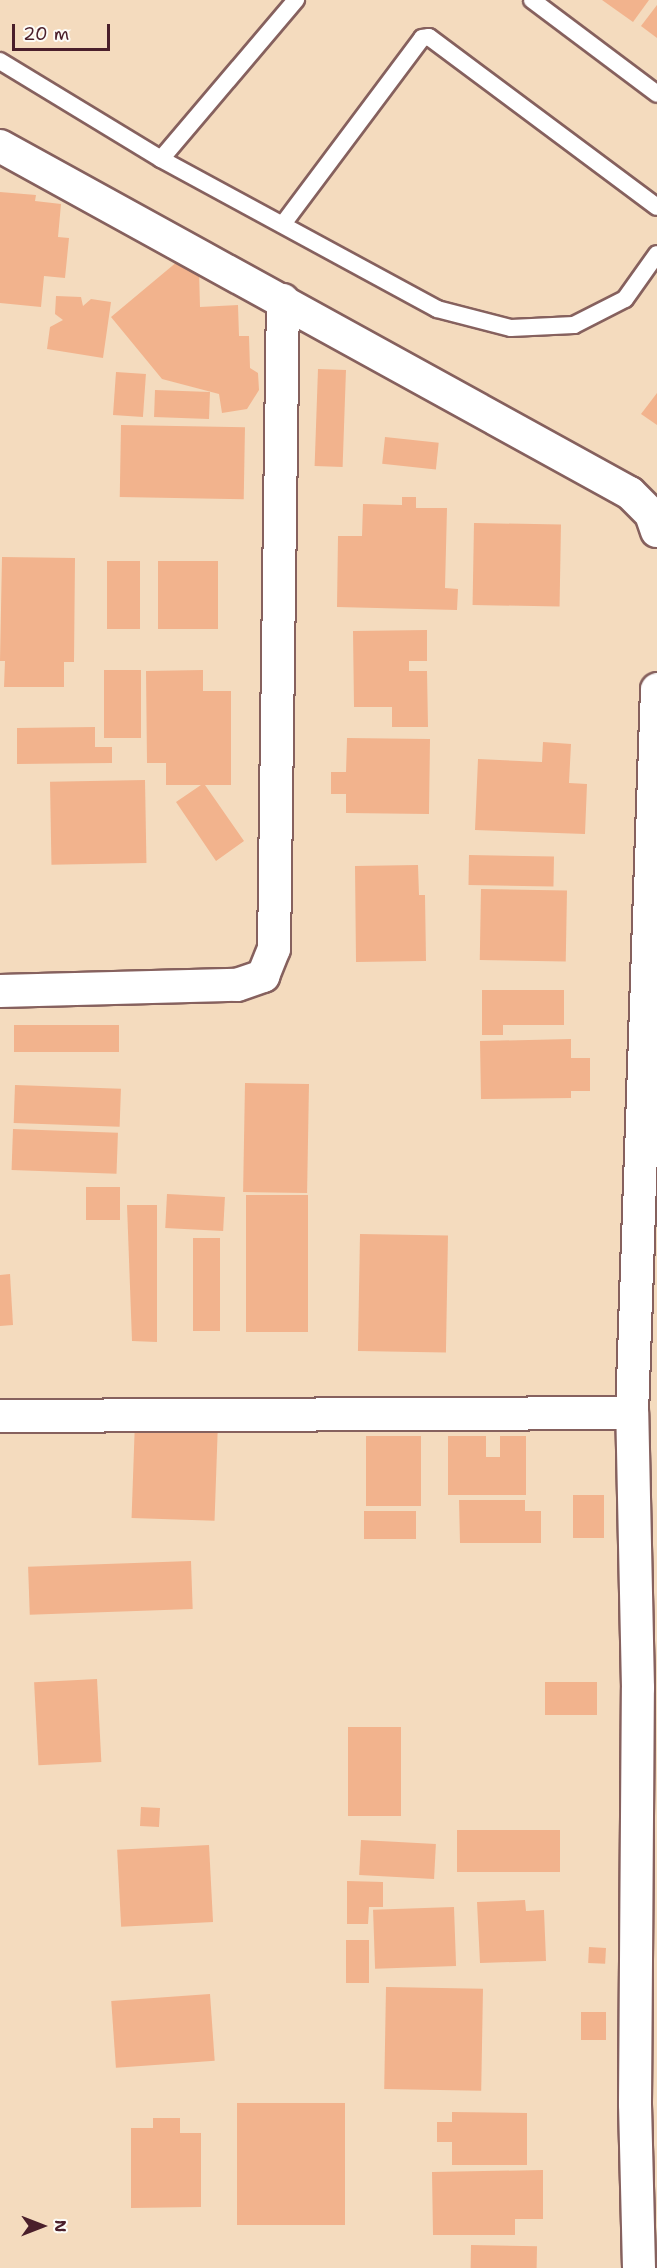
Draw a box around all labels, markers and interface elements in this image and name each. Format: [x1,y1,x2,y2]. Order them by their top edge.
scale bar [15,12,112,50]
text: 20 m [23,22,69,46]
north arrow [12,2196,72,2256]
text: N [50,2220,71,2232]

